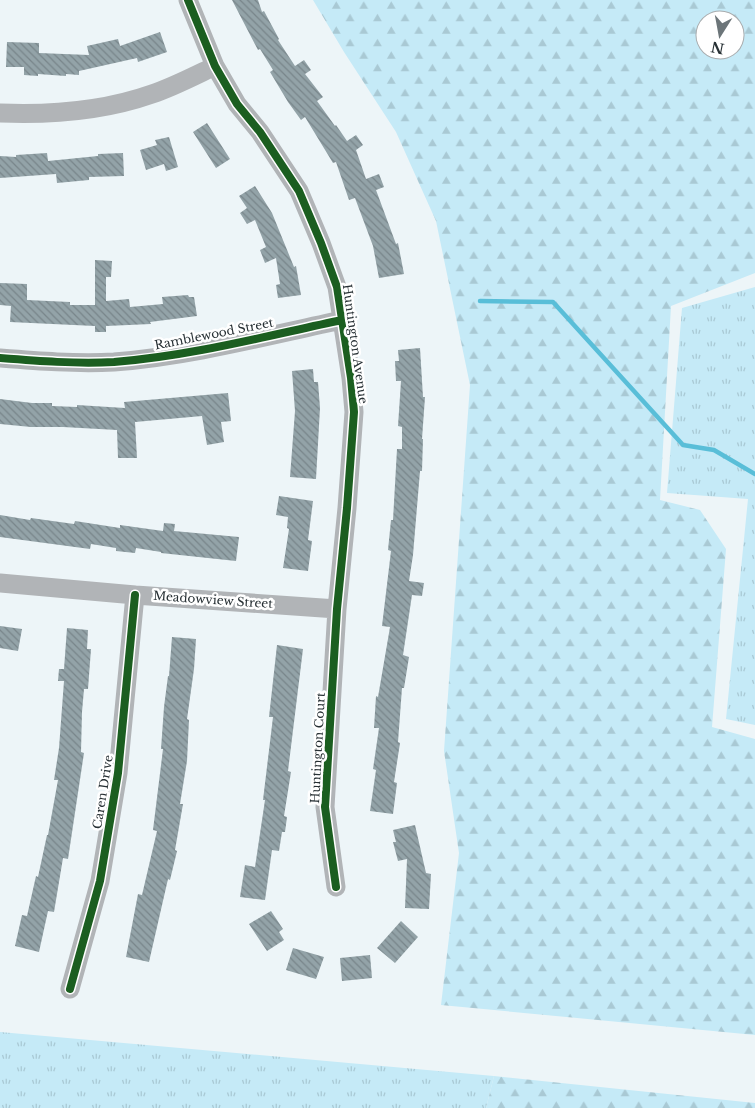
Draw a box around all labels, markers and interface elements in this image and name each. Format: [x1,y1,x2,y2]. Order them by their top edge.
north arrow [695,10,745,60]
text: N [709,38,726,58]
street label: Huntington Avenue [340,283,371,405]
street label: Ramblewood Street [153,315,275,352]
street label: Meadowview Street [153,588,274,611]
street label: Huntington Court [307,692,328,804]
street label: Caren Drive [89,754,116,830]

